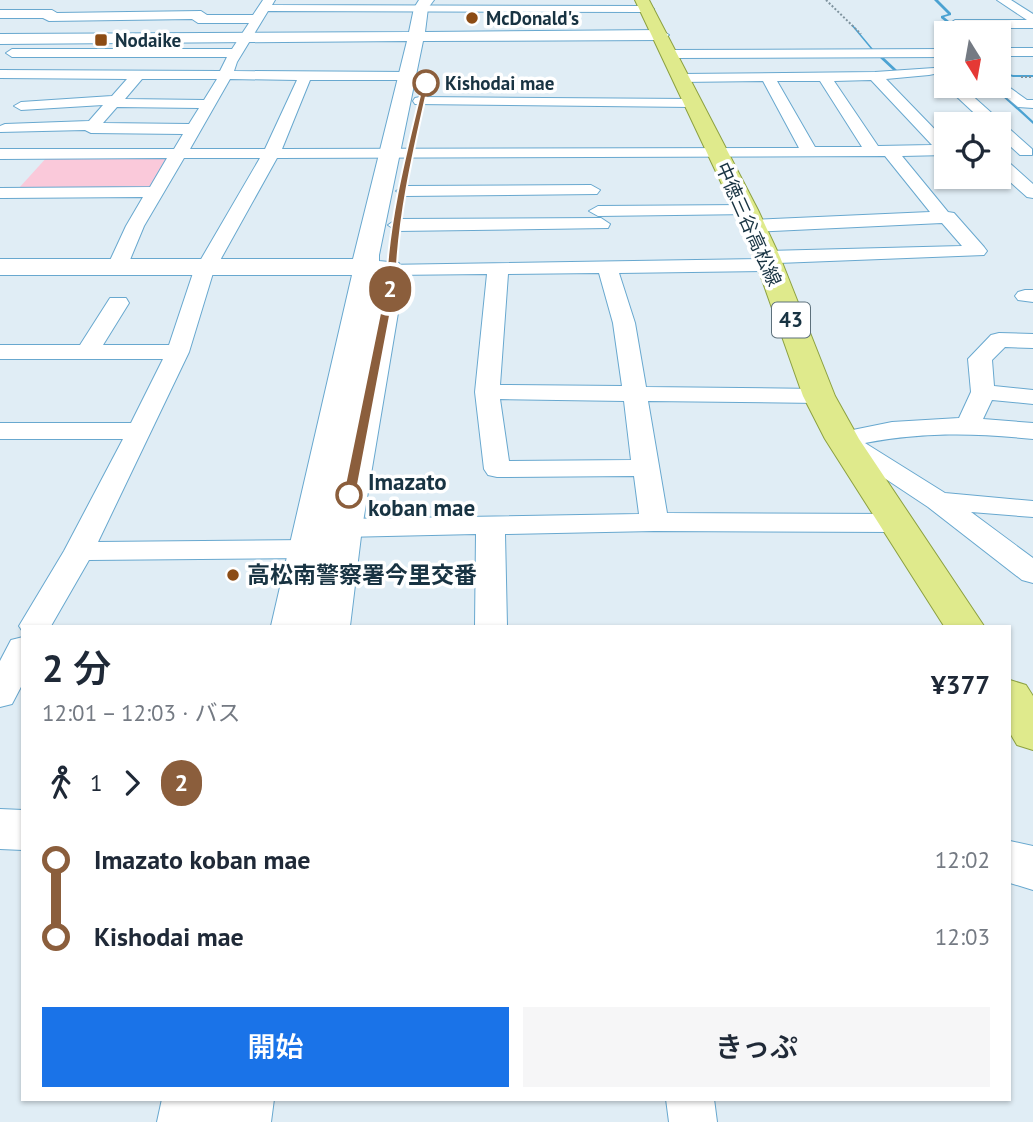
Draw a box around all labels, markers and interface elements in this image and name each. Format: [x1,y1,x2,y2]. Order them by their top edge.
place label: McDonald's [486,6,579,30]
marker: McDonald's [464,10,480,26]
north arrow [934,21,1012,98]
map controls [934,21,1011,189]
place label: Nodaike [115,28,181,52]
marker: Nodaike [93,32,109,48]
marker: Kishodai mae [413,70,439,96]
place label: Kishodai mae [445,71,554,95]
button: locate [934,112,1011,189]
street label: 中徳三谷高松線 [711,158,787,290]
line badge: 2 [367,266,413,312]
text: 2 [383,273,397,304]
road number: 43 [772,302,810,338]
place label: Imazato koban mae [368,467,475,522]
marker: Imazato koban mae [336,482,362,508]
place label: 高松南警察署今里交番 [247,560,477,589]
marker: 高松南警察署今里交番 [225,567,241,583]
text: 2 分 [42,643,111,692]
text: ¥377 [931,668,990,701]
text: 12:01 – 12:03 · バス [42,698,241,727]
icon: walk [42,764,80,802]
icon: forward [113,764,151,802]
text: 2 [175,767,188,798]
text: 1 [90,768,103,797]
text: Imazato koban mae [94,843,311,876]
text: 12:02 [935,845,990,874]
text: Kishodai mae [94,920,244,953]
text: 12:03 [935,922,990,951]
button: 開始 [42,1007,509,1087]
button: きっぷ [523,1007,990,1087]

